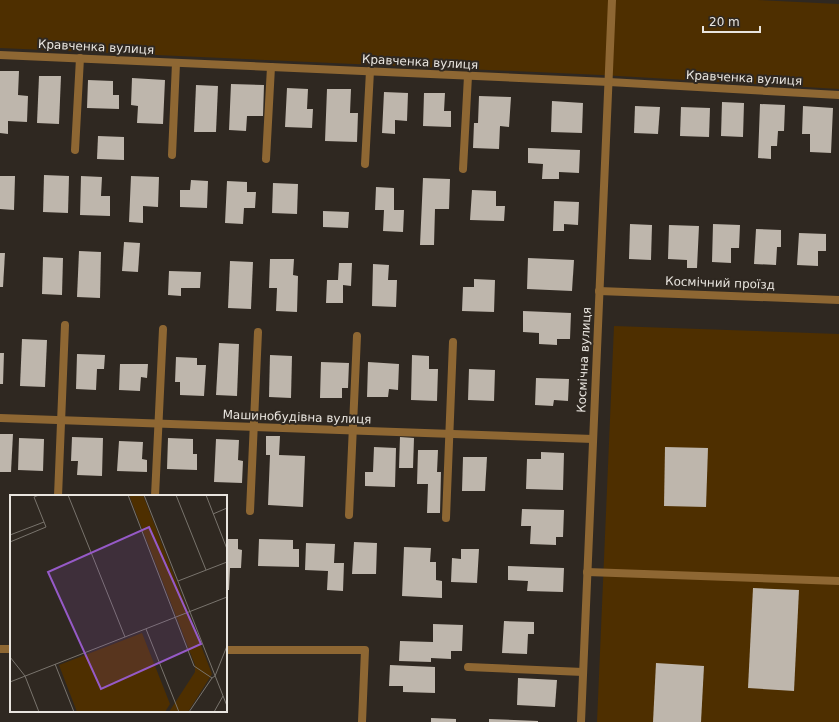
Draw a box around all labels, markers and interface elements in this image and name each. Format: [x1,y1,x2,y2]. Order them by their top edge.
scale bar [703,8,760,34]
text: 20 m [709,15,740,29]
street label: Кравченка вулиця [38,37,154,57]
street label: Кравченка вулиця [362,52,478,72]
street label: Кравченка вулиця [686,68,802,88]
street label: Космічний проїзд [665,274,775,292]
street label: Космічна вулиця [574,307,594,413]
street label: Машинобудівна вулиця [222,407,372,427]
inset map [10,495,227,712]

